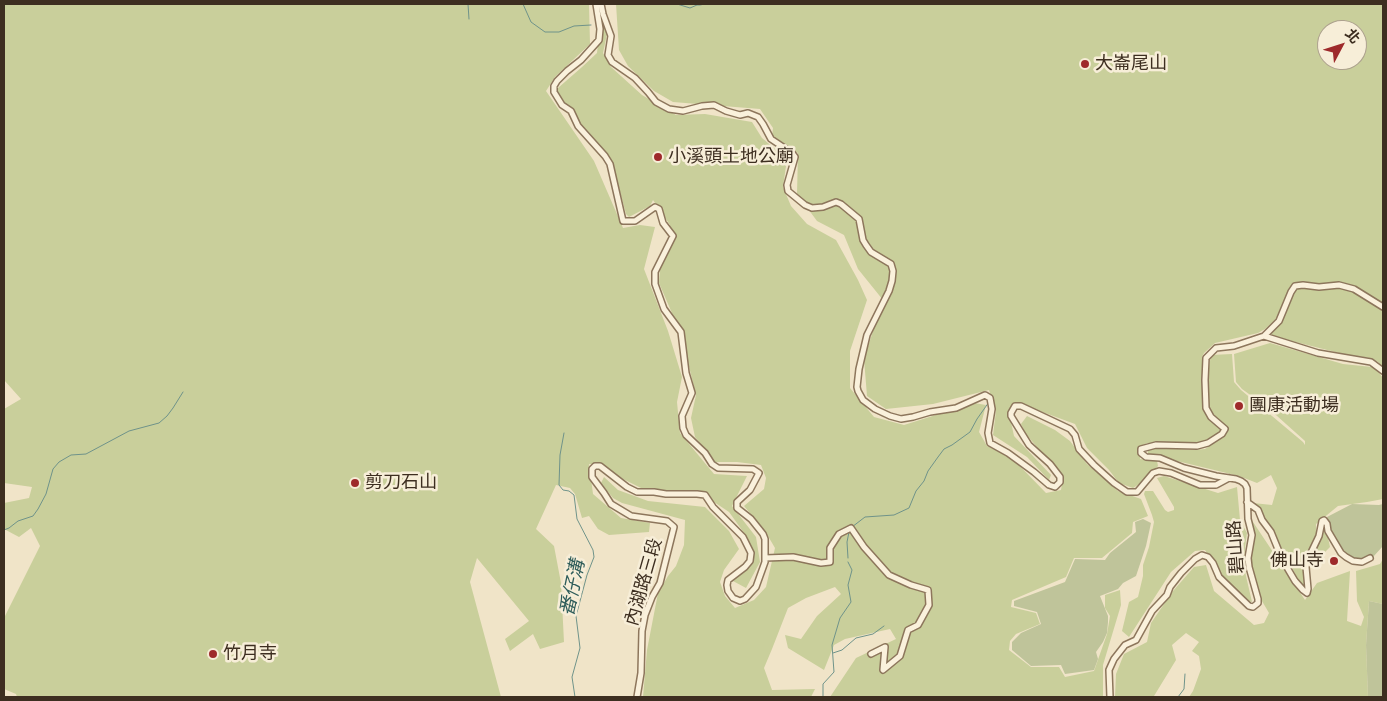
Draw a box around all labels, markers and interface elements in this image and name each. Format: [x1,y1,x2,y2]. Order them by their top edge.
north arrow [1317,20,1367,70]
text: 北 [1341,25,1364,47]
place label: 大崙尾山 [1095,53,1167,75]
marker: 大崙尾山 [1079,58,1091,70]
place label: 小溪頭土地公廟 [668,146,794,168]
marker: 小溪頭土地公廟 [652,151,664,163]
place label: 團康活動場 [1249,395,1339,417]
marker: 團康活動場 [1233,400,1245,412]
place label: 剪刀石山 [365,472,437,494]
marker: 剪刀石山 [349,477,361,489]
street label: 碧山路 [1223,519,1249,575]
street label: 內湖路三段 [621,536,667,628]
place label: 佛山寺 [1270,550,1324,572]
marker: 佛山寺 [1328,555,1340,567]
water label: 番仔溝 [556,558,590,618]
place label: 竹月寺 [223,643,277,665]
marker: 竹月寺 [207,648,219,660]

